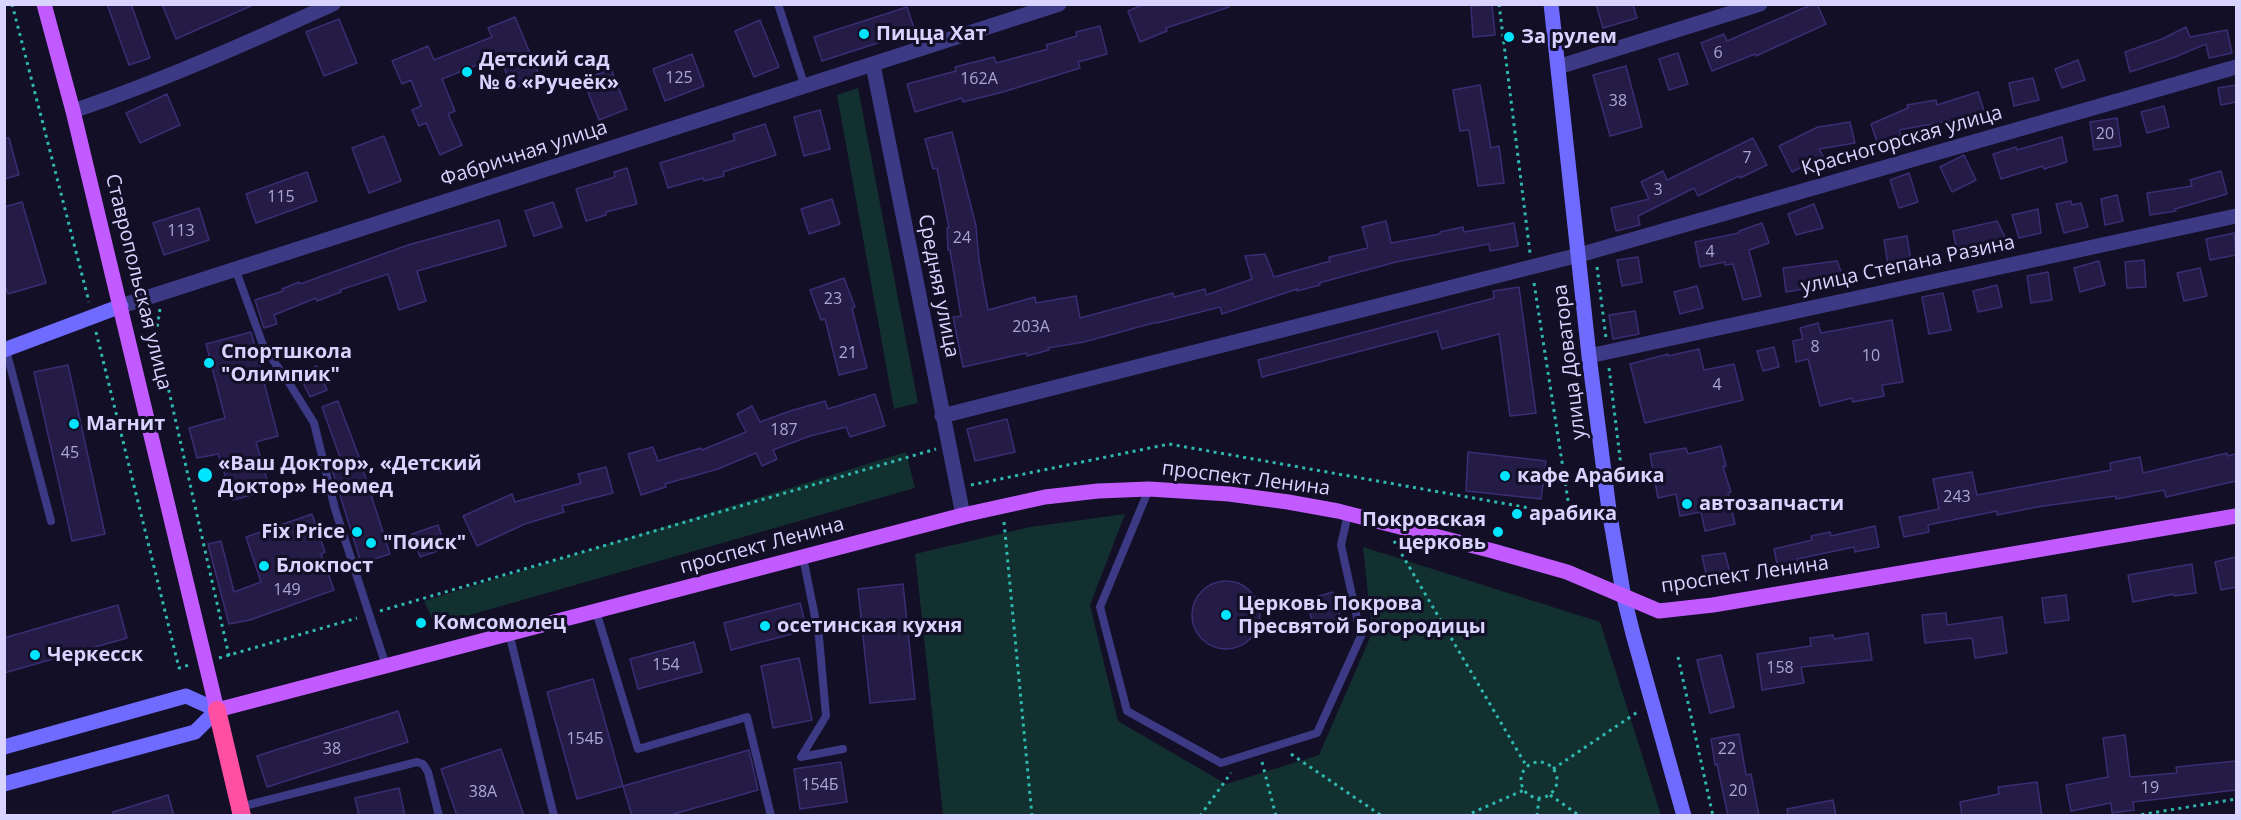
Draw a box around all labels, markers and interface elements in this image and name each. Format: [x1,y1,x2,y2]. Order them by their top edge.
place label: Пицца Хат [876,22,987,46]
place label: За рулем [1521,25,1617,49]
marker: Пицца Хат [857,27,871,41]
marker: За рулем [1502,30,1516,44]
house number: 6 [1713,43,1723,63]
place label: Детский сад № 6 «Ручеёк» [479,48,619,95]
marker: Детский сад № 6 «Ручеёк» [460,65,474,79]
house number: 125 [665,68,693,88]
house number: 162А [960,69,998,89]
house number: 38 [1609,91,1627,111]
street label: Красногорская улица [1799,101,2005,181]
street label: Фабричная улица [438,116,610,192]
house number: 20 [2096,124,2114,144]
house number: 7 [1742,148,1752,168]
street label: Ставропольская улица [100,172,176,392]
house number: 3 [1653,180,1663,200]
house number: 115 [267,187,295,207]
street label: Средняя улица [912,212,964,360]
house number: 113 [167,221,195,241]
house number: 24 [953,228,971,248]
street label: улица Степана Разина [1799,231,2017,299]
house number: 4 [1705,242,1715,262]
street label: улица Доватора [1549,283,1591,441]
house number: 23 [824,289,842,309]
house number: 203А [1012,317,1050,337]
house number: 8 [1810,337,1820,357]
place label: Спортшкола "Олимпик" [221,340,352,387]
house number: 21 [839,343,857,363]
house number: 10 [1862,346,1880,366]
marker: Спортшкола "Олимпик" [202,356,216,370]
house number: 4 [1712,375,1722,395]
place label: Магнит [86,412,165,436]
marker: Магнит [67,417,81,431]
house number: 187 [770,420,798,440]
house number: 45 [61,443,79,463]
place label: «Ваш Доктор», «Детский Доктор» Неомед [218,452,482,499]
street label: проспект Ленина [1161,457,1331,501]
place label: кафе Арабика [1517,464,1665,488]
marker: «Ваш Доктор», «Детский Доктор» Неомед [196,466,214,484]
marker: кафе Арабика [1498,469,1512,483]
house number: 243 [1943,487,1971,507]
place label: автозапчасти [1699,492,1844,516]
marker: автозапчасти [1680,497,1694,511]
place label: арабика [1529,502,1617,526]
marker: арабика [1510,507,1524,521]
place label: Покровская церковь [1362,508,1486,555]
street label: проспект Ленина [677,513,847,579]
place label: Fix Price [261,520,345,544]
marker: Fix Price [350,525,364,539]
marker: Покровская церковь [1491,525,1505,539]
place label: "Поиск" [383,531,466,555]
marker: "Поиск" [364,536,378,550]
street label: проспект Ленина [1660,551,1830,599]
place label: Блокпост [276,554,373,578]
marker: Блокпост [257,559,271,573]
house number: 149 [273,580,301,600]
place label: Церковь Покрова Пресвятой Богородицы [1238,592,1486,639]
marker: Церковь Покрова Пресвятой Богородицы [1219,608,1233,622]
place label: Комсомолец [433,611,566,635]
place label: осетинская кухня [777,614,962,638]
marker: Комсомолец [414,616,428,630]
marker: осетинская кухня [758,619,772,633]
place label: Черкесск [47,643,143,667]
marker: Черкесск [28,648,42,662]
house number: 154 [652,655,680,675]
house number: 158 [1766,658,1794,678]
house number: 154Б [566,729,604,749]
house number: 38 [323,739,341,759]
house number: 22 [1718,739,1736,759]
house number: 154Б [801,775,839,795]
house number: 19 [2141,778,2159,798]
house number: 20 [1729,781,1747,801]
house number: 38А [469,782,497,802]

